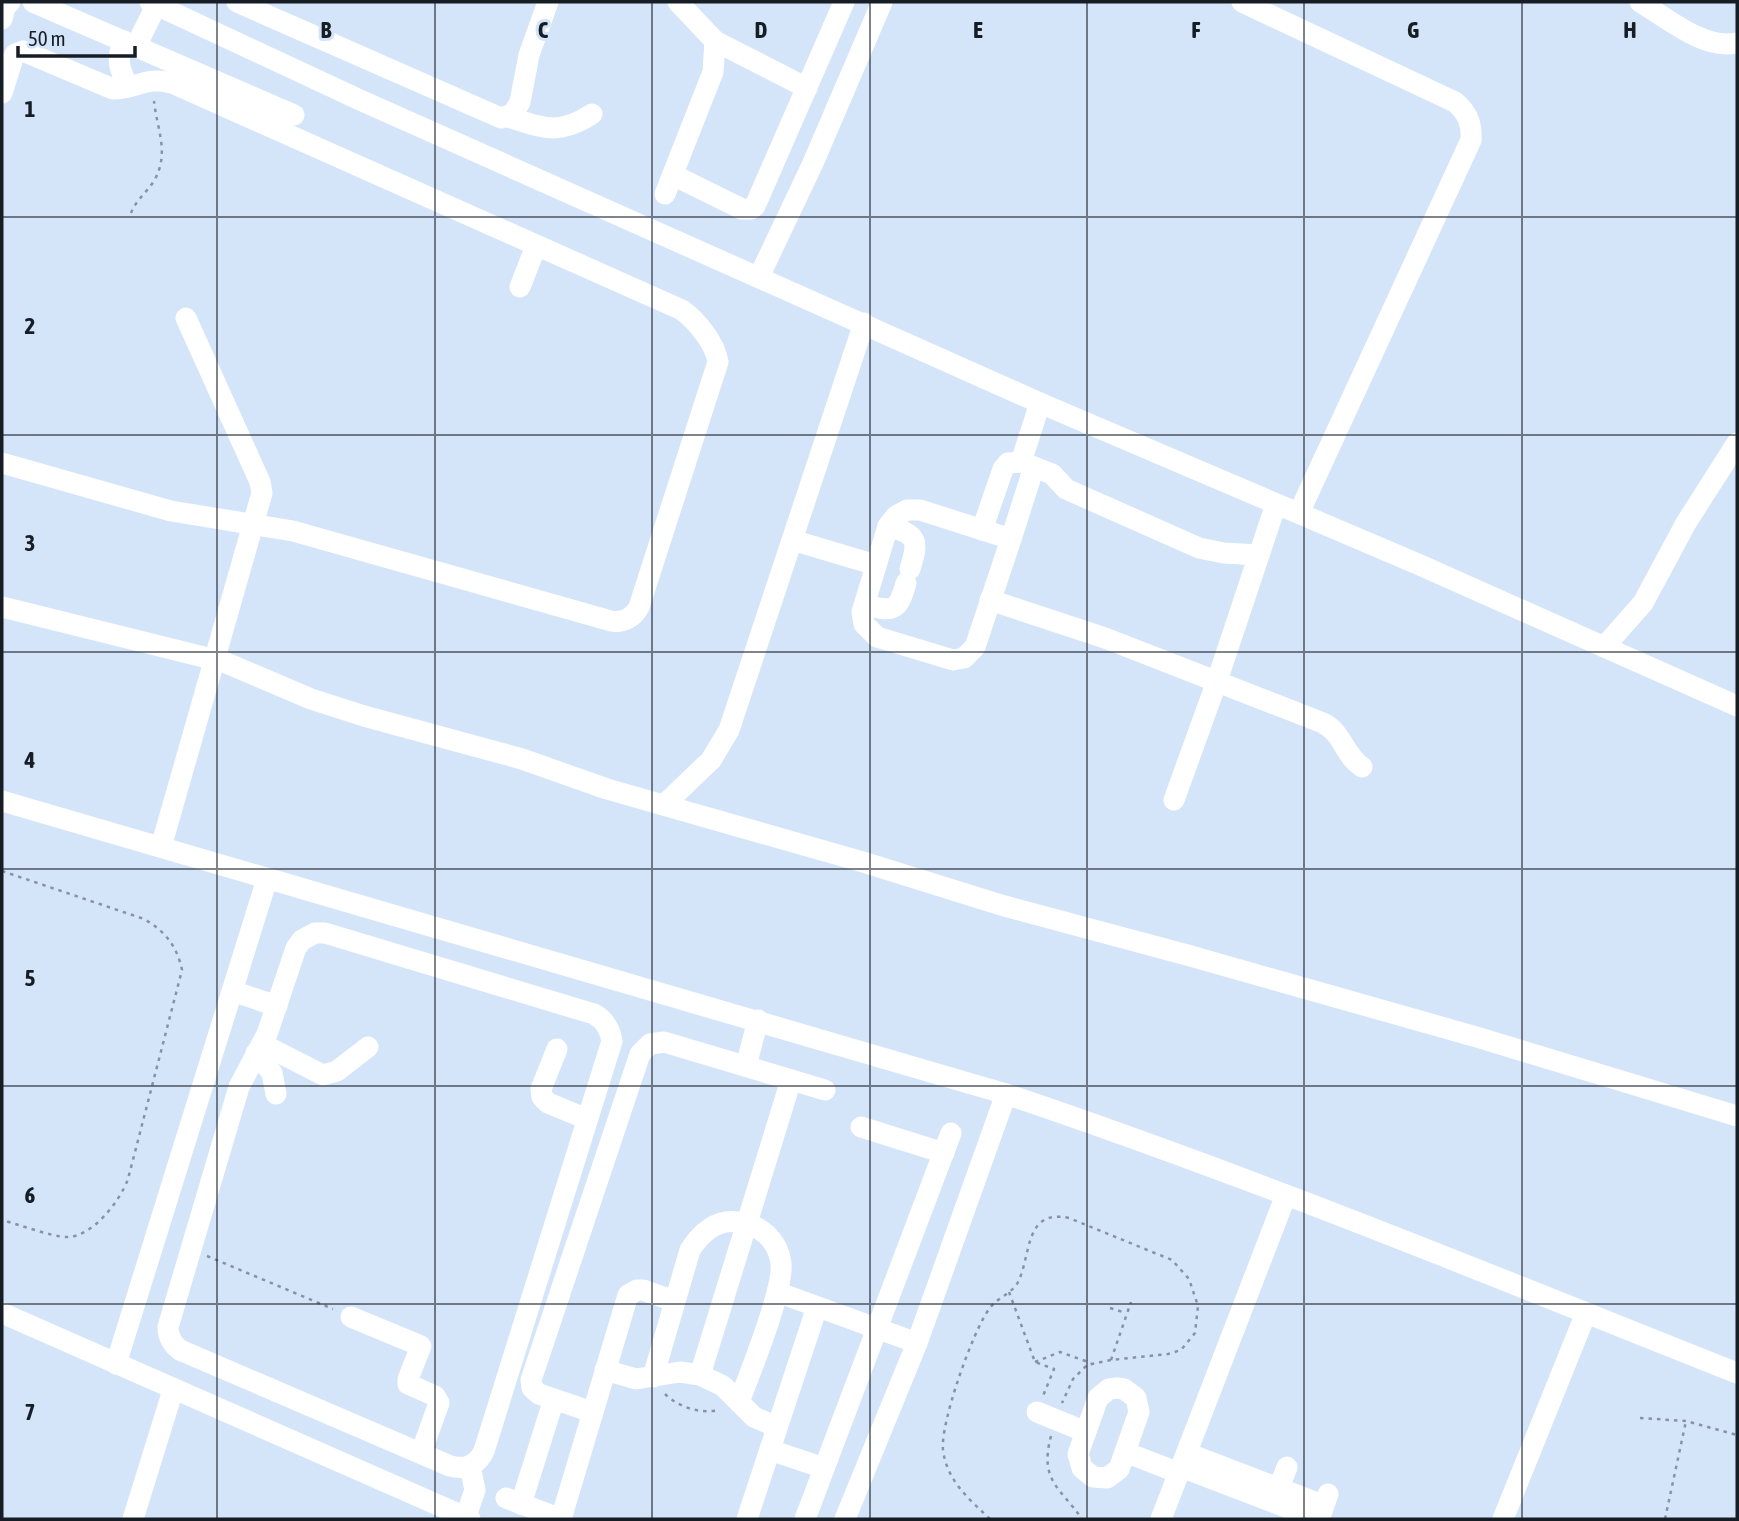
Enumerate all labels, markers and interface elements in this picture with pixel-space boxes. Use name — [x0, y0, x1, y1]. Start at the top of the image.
scale bar — [18, 14, 135, 58]
text: B — [321, 17, 332, 43]
text: C — [538, 17, 549, 43]
text: D — [755, 17, 768, 43]
text: E — [973, 17, 983, 43]
text: F — [1191, 17, 1201, 43]
text: G — [1407, 17, 1419, 43]
text: H — [1623, 17, 1637, 43]
text: 50 m — [28, 26, 66, 50]
text: 1 — [25, 96, 36, 122]
text: 2 — [25, 313, 35, 339]
text: 3 — [25, 530, 35, 556]
text: 4 — [24, 747, 36, 773]
text: 5 — [25, 965, 36, 991]
text: 6 — [25, 1182, 36, 1208]
text: 7 — [25, 1399, 35, 1425]

